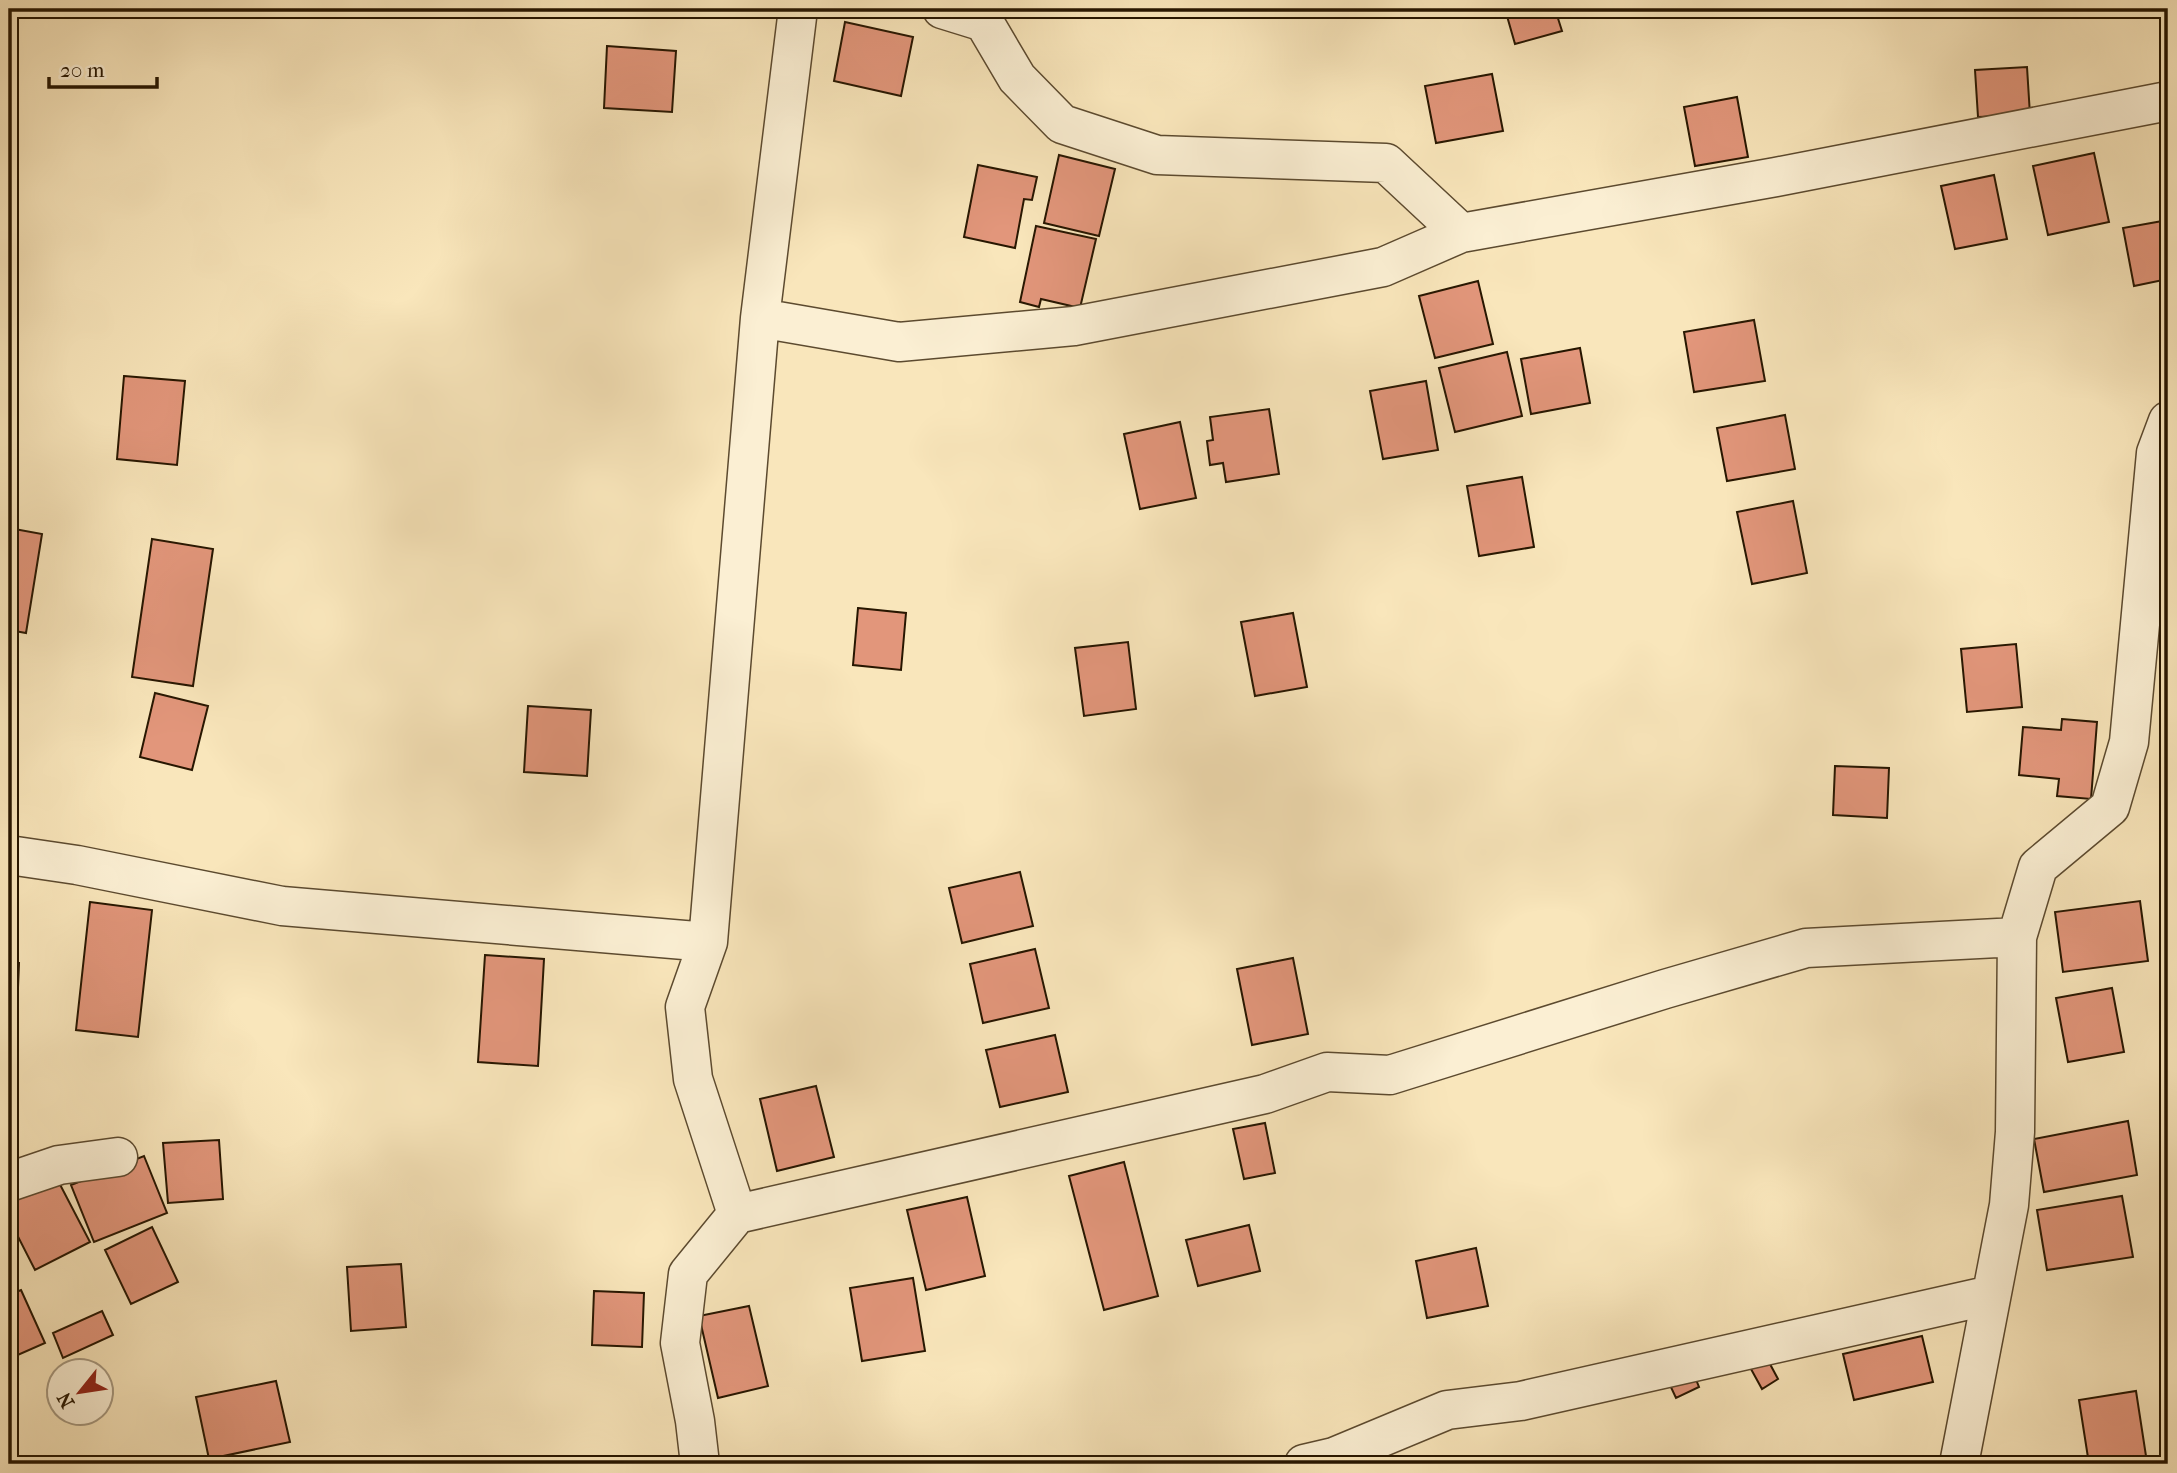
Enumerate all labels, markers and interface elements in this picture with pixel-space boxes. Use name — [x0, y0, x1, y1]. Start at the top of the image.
scale bar — [49, 46, 158, 90]
text: 20 m — [60, 58, 105, 82]
north arrow — [46, 1358, 116, 1428]
text: N — [53, 1388, 79, 1412]

